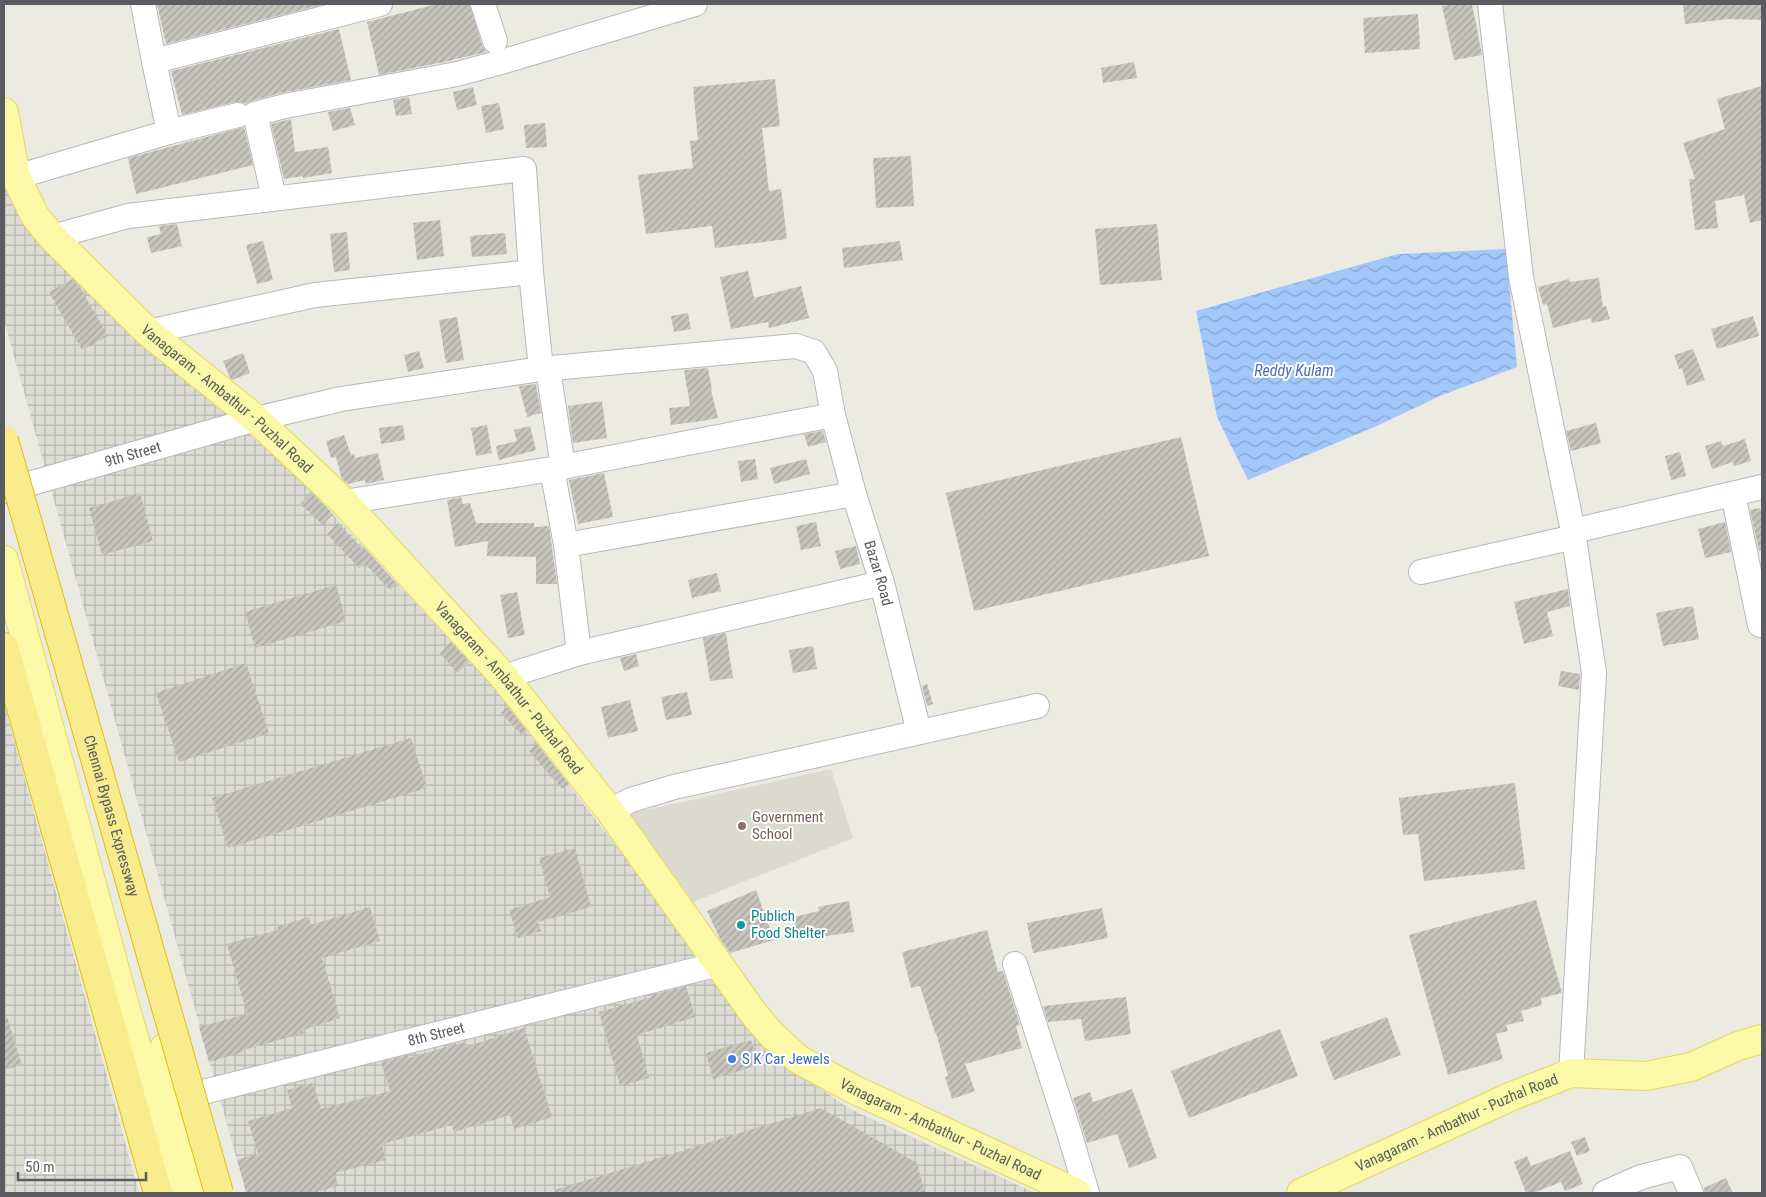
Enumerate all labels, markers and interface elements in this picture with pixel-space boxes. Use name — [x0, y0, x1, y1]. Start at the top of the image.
street label: Vanagaram - Ambathur - Puzhal Road — [137, 321, 317, 477]
water label: Reddy Kulam — [1254, 361, 1334, 380]
street label: 9th Street — [103, 438, 163, 471]
street label: Bazar Road — [860, 538, 896, 608]
street label: Vanagaram - Ambathur - Puzhal Road — [431, 598, 587, 778]
street label: Chennai Bypass Expressway — [80, 733, 143, 899]
place label: Government School — [752, 808, 824, 843]
marker: Government School — [736, 820, 748, 832]
place label: Publich Food Shelter — [751, 907, 826, 942]
marker: Publich Food Shelter — [735, 919, 747, 931]
street label: 8th Street — [406, 1019, 466, 1050]
place label: S K Car Jewels — [742, 1050, 830, 1068]
marker: S K Car Jewels — [726, 1053, 738, 1065]
street label: Vanagaram - Ambathur - Puzhal Road — [1353, 1070, 1561, 1176]
street label: Vanagaram - Ambathur - Puzhal Road — [837, 1074, 1044, 1184]
scale bar — [18, 1150, 145, 1182]
text: 50 m — [25, 1158, 55, 1176]

